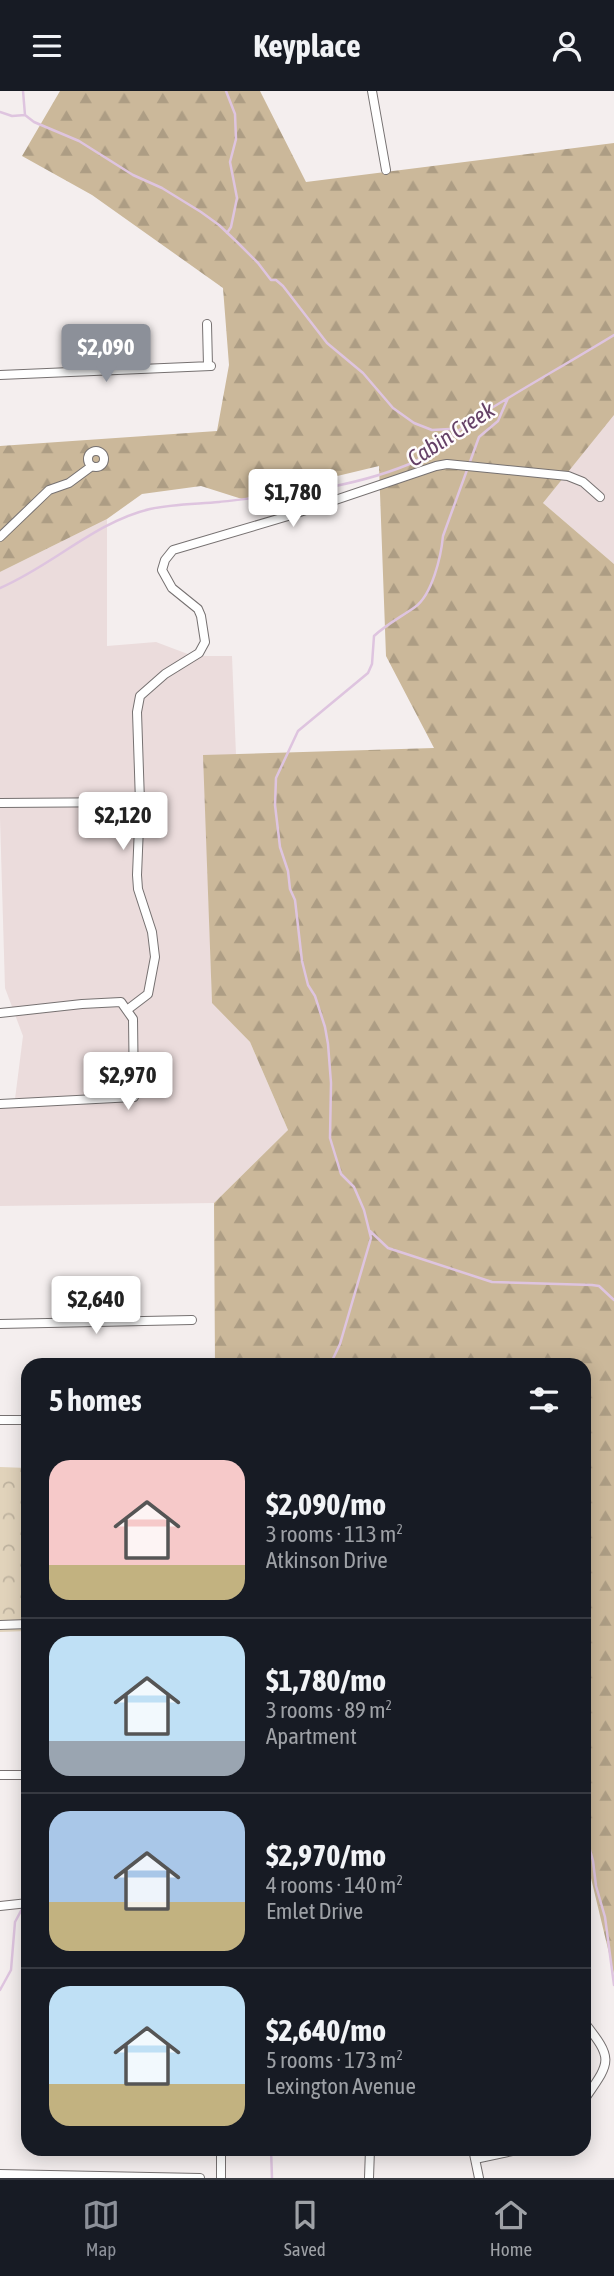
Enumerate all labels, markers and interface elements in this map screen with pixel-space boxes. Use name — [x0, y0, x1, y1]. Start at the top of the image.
icon: menu — [28, 27, 66, 65]
text: Keyplace — [253, 27, 361, 64]
icon: person — [548, 27, 586, 65]
pin: $2,090 — [49, 324, 163, 384]
text: $2,090 — [78, 334, 135, 360]
water label: Cabin Creek — [403, 396, 500, 472]
pin: $1,780 — [236, 469, 350, 529]
text: $1,780 — [265, 479, 322, 505]
pin: $2,120 — [66, 793, 180, 852]
text: $2,120 — [95, 802, 152, 828]
pin: $2,970 — [71, 1053, 185, 1112]
text: $2,970 — [100, 1062, 157, 1088]
pin: $2,640 — [39, 1277, 153, 1336]
text: $2,640 — [68, 1286, 125, 1312]
icon: filters — [525, 1381, 563, 1419]
text: 5 homes — [49, 1383, 142, 1417]
text: $2,090/mo — [266, 1487, 386, 1521]
icon: home — [105, 1488, 189, 1572]
text: 3 rooms · 113 m² — [266, 1521, 403, 1547]
text: Atkinson Drive — [266, 1547, 388, 1573]
text: $1,780/mo — [266, 1663, 386, 1697]
icon: home — [105, 1664, 189, 1748]
text: 3 rooms · 89 m² — [266, 1697, 392, 1723]
text: Apartment — [266, 1723, 357, 1749]
text: $2,970/mo — [266, 1838, 386, 1872]
icon: home — [105, 1839, 189, 1923]
text: 4 rooms · 140 m² — [266, 1872, 403, 1898]
text: Emlet Drive — [266, 1898, 363, 1924]
text: $2,640/mo — [266, 2013, 386, 2047]
icon: home — [105, 2014, 189, 2098]
text: 5 rooms · 173 m² — [266, 2047, 403, 2073]
text: Lexington Avenue — [266, 2073, 416, 2099]
tab: Map — [82, 2196, 120, 2260]
tab: Saved — [284, 2196, 326, 2260]
tab: Home — [490, 2196, 532, 2260]

